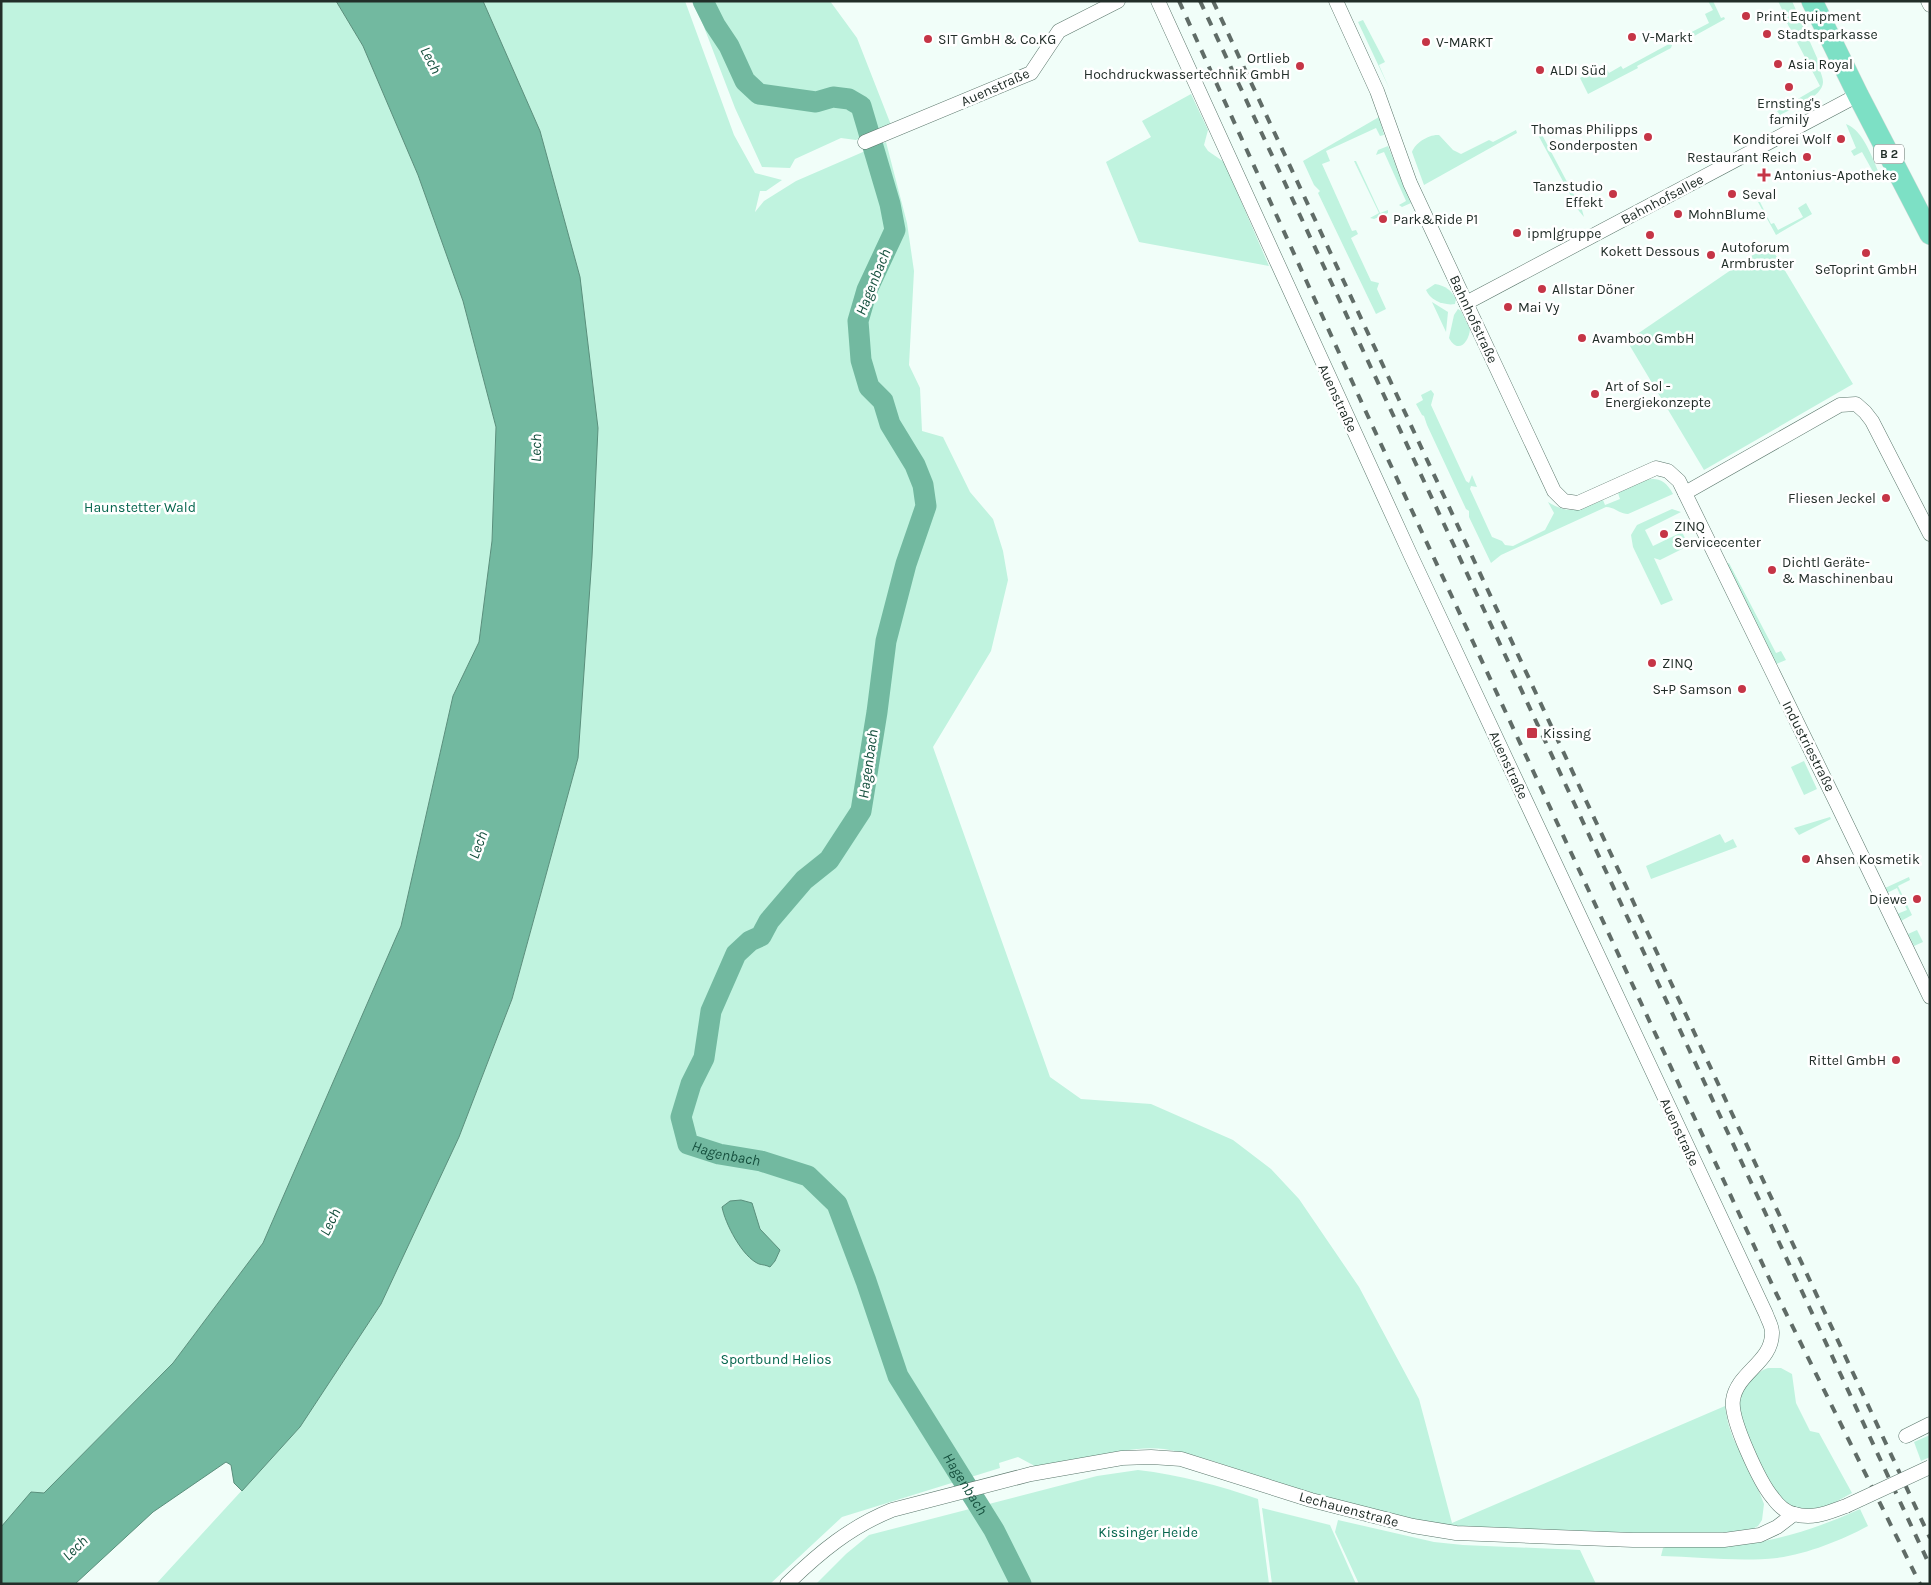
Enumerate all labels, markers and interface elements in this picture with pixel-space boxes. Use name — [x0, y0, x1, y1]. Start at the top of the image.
place label: Print Equipment — [1756, 8, 1861, 25]
marker: Print Equipment — [1740, 10, 1752, 22]
place label: Stadtsparkasse — [1777, 26, 1878, 43]
marker: Stadtsparkasse — [1761, 28, 1773, 40]
place label: V-Markt — [1642, 29, 1693, 46]
place label: SIT GmbH & Co.KG — [938, 31, 1056, 48]
marker: V-Markt — [1626, 31, 1638, 43]
marker: SIT GmbH & Co.KG — [922, 33, 934, 45]
place label: V-MARKT — [1436, 34, 1493, 51]
marker: V-MARKT — [1420, 36, 1432, 48]
water label: Lech — [417, 43, 445, 77]
place label: Ortlieb Hochdruckwassertechnik GmbH — [1084, 50, 1290, 83]
place label: Asia Royal — [1788, 56, 1853, 73]
marker: Asia Royal — [1772, 58, 1784, 70]
marker: Ortlieb Hochdruckwassertechnik GmbH — [1294, 60, 1306, 72]
place label: ALDI Süd — [1550, 62, 1606, 79]
marker: ALDI Süd — [1534, 64, 1546, 76]
street label: Auenstraße — [958, 65, 1032, 110]
marker: Ernsting's family — [1783, 81, 1795, 93]
place label: Ernsting's family — [1757, 95, 1821, 128]
place label: Thomas Philipps Sonderposten — [1531, 121, 1638, 154]
marker: Thomas Philipps Sonderposten — [1642, 131, 1654, 143]
place label: Konditorei Wolf — [1733, 131, 1831, 148]
marker: Konditorei Wolf — [1835, 133, 1847, 145]
road number: B 2 — [1874, 144, 1904, 164]
place label: Restaurant Reich — [1687, 149, 1797, 166]
marker: Restaurant Reich — [1801, 151, 1813, 163]
place label: Antonius-Apotheke — [1774, 167, 1897, 184]
marker: Antonius-Apotheke — [1758, 169, 1770, 181]
street label: Bahnhofsallee — [1618, 171, 1706, 228]
place label: Tanzstudio Effekt — [1533, 178, 1603, 211]
place label: Seval — [1742, 186, 1776, 203]
marker: Tanzstudio Effekt — [1607, 188, 1619, 200]
marker: Seval — [1726, 188, 1738, 200]
place label: MohnBlume — [1688, 206, 1766, 223]
marker: MohnBlume — [1672, 208, 1684, 220]
place label: Park&Ride P1 — [1393, 211, 1478, 228]
marker: Park&Ride P1 — [1377, 213, 1389, 225]
place label: ipm|gruppe — [1527, 225, 1601, 242]
marker: ipm|gruppe — [1511, 227, 1523, 239]
marker: Kokett Dessous — [1644, 229, 1656, 241]
place label: Autoforum Armbruster — [1721, 239, 1795, 272]
place label: Kokett Dessous — [1600, 243, 1700, 260]
water label: Hagenbach — [852, 246, 894, 318]
marker: SeToprint GmbH — [1860, 247, 1872, 259]
marker: Autoforum Armbruster — [1705, 249, 1717, 261]
place label: SeToprint GmbH — [1815, 261, 1917, 278]
street label: Bahnhofstraße — [1446, 273, 1501, 366]
place label: Allstar Döner — [1552, 281, 1635, 298]
marker: Allstar Döner — [1536, 283, 1548, 295]
place label: Mai Vy — [1518, 299, 1560, 316]
marker: Mai Vy — [1502, 301, 1514, 313]
place label: Avamboo GmbH — [1592, 330, 1694, 347]
marker: Avamboo GmbH — [1576, 332, 1588, 344]
street label: Auenstraße — [1314, 361, 1361, 435]
place label: Art of Sol - Energiekonzepte — [1605, 378, 1711, 411]
marker: Art of Sol - Energiekonzepte — [1589, 388, 1601, 400]
water label: Lech — [527, 434, 545, 462]
place label: Fliesen Jeckel — [1788, 490, 1876, 507]
marker: Fliesen Jeckel — [1880, 492, 1892, 504]
park label: Haunstetter Wald — [84, 499, 196, 516]
place label: ZINQ Servicecenter — [1674, 518, 1762, 551]
marker: ZINQ Servicecenter — [1658, 528, 1670, 540]
place label: Dichtl Geräte- & Maschinenbau — [1782, 554, 1893, 587]
marker: Dichtl Geräte- & Maschinenbau — [1766, 564, 1778, 576]
place label: ZINQ — [1662, 655, 1693, 672]
marker: ZINQ — [1646, 657, 1658, 669]
place label: S+P Samson — [1652, 681, 1732, 698]
marker: S+P Samson — [1736, 683, 1748, 695]
street label: Industriestraße — [1778, 698, 1839, 794]
place label: Kissing — [1543, 725, 1591, 742]
marker: Kissing — [1525, 726, 1539, 740]
water label: Hagenbach — [854, 728, 882, 800]
street label: Auenstraße — [1485, 728, 1532, 802]
water label: Lech — [465, 829, 491, 861]
place label: Ahsen Kosmetik — [1816, 851, 1920, 868]
marker: Ahsen Kosmetik — [1800, 853, 1812, 865]
place label: Diewe — [1869, 891, 1907, 908]
marker: Diewe — [1911, 893, 1923, 905]
place label: Rittel GmbH — [1809, 1052, 1886, 1069]
marker: Rittel GmbH — [1890, 1054, 1902, 1066]
street label: Auenstraße — [1656, 1095, 1703, 1169]
water label: Hagenbach — [689, 1137, 762, 1170]
water label: Lech — [316, 1205, 344, 1239]
park label: Sportbund Helios — [720, 1351, 832, 1368]
water label: Hagenbach — [939, 1449, 991, 1518]
street label: Lechauenstraße — [1297, 1488, 1401, 1531]
park label: Kissinger Heide — [1098, 1524, 1198, 1541]
water label: Lech — [59, 1532, 91, 1564]

